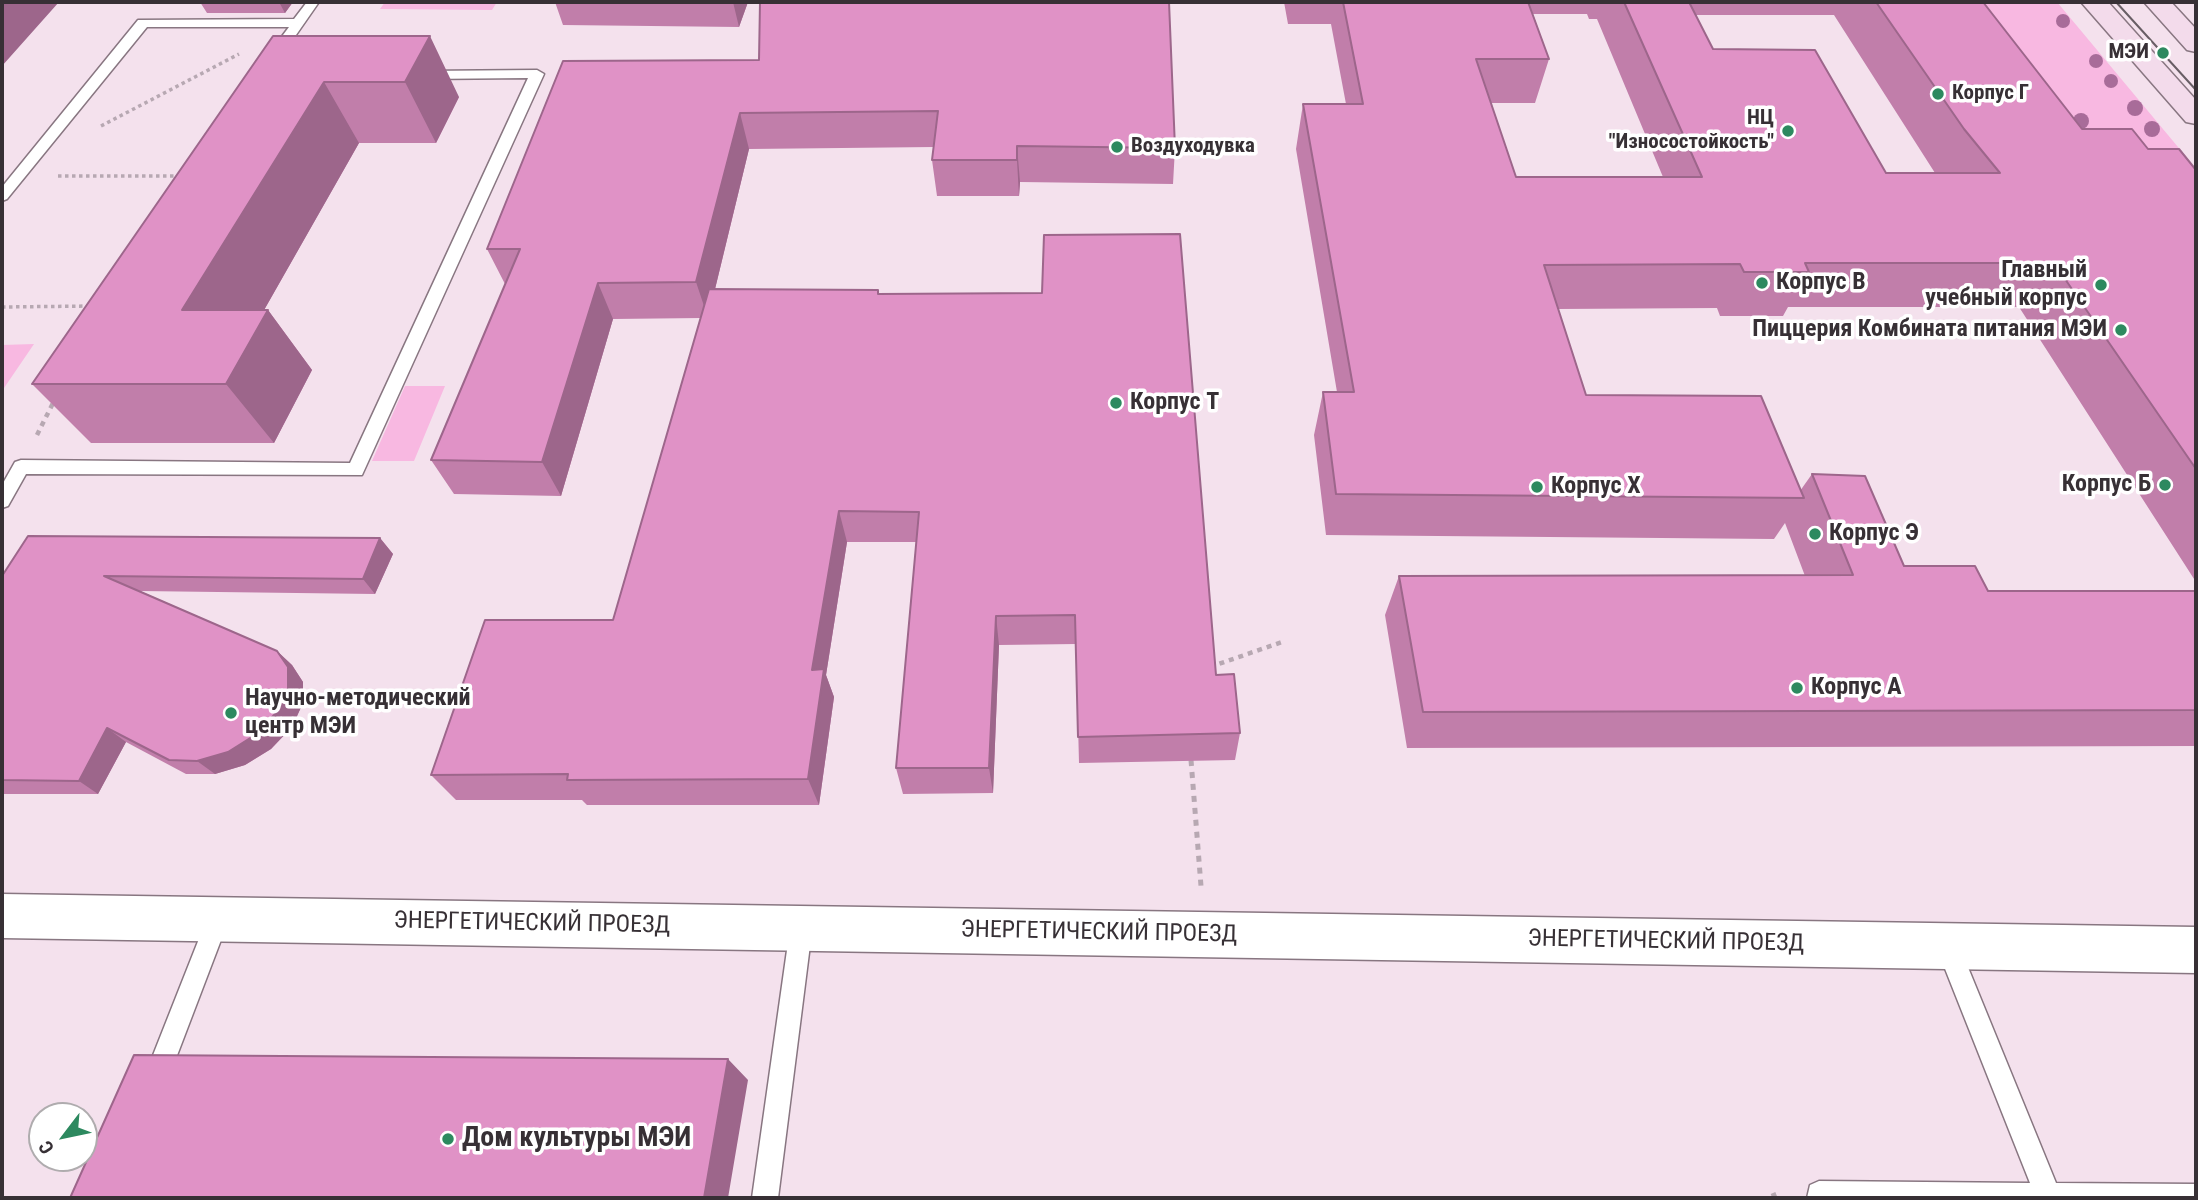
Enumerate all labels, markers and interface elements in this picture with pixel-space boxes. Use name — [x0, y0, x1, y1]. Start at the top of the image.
place label: МЭИ — [2108, 40, 2149, 66]
marker: МЭИ — [2155, 45, 2171, 61]
place label: Корпус Г — [1952, 81, 2029, 107]
marker: Корпус Г — [1930, 86, 1946, 102]
place label: НЦ "Износостойкость" — [1609, 106, 1774, 156]
marker: НЦ "Износостойкость" — [1780, 123, 1796, 139]
place label: Воздуходувка — [1131, 134, 1255, 160]
marker: Воздуходувка — [1109, 139, 1125, 155]
place label: Главный учебный корпус — [1925, 257, 2087, 313]
place label: Корпус В — [1776, 269, 1866, 297]
marker: Корпус В — [1754, 275, 1770, 291]
marker: Главный учебный корпус — [2093, 277, 2109, 293]
place label: Пиццерия Комбината питания МЭИ — [1752, 316, 2107, 344]
marker: Пиццерия Комбината питания МЭИ — [2113, 322, 2129, 338]
place label: Корпус Т — [1130, 389, 1219, 417]
marker: Корпус Т — [1108, 395, 1124, 411]
place label: Корпус Б — [2062, 471, 2151, 499]
place label: Корпус Х — [1551, 473, 1641, 501]
marker: Корпус Б — [2157, 477, 2173, 493]
marker: Корпус Х — [1529, 479, 1545, 495]
place label: Корпус Э — [1829, 520, 1919, 548]
marker: Корпус Э — [1807, 526, 1823, 542]
place label: Корпус А — [1811, 674, 1901, 702]
marker: Корпус А — [1789, 680, 1805, 696]
place label: Научно-методический центр МЭИ — [245, 685, 471, 741]
marker: Научно-методический центр МЭИ — [223, 705, 239, 721]
street label: ЭНЕРГЕТИЧЕСКИЙ ПРОЕЗД — [393, 907, 671, 941]
street label: ЭНЕРГЕТИЧЕСКИЙ ПРОЕЗД — [960, 916, 1238, 950]
street label: ЭНЕРГЕТИЧЕСКИЙ ПРОЕЗД — [1527, 925, 1805, 959]
north arrow — [28, 1102, 98, 1172]
place label: Дом культуры МЭИ — [462, 1122, 691, 1156]
marker: Дом культуры МЭИ — [440, 1131, 456, 1147]
text: С — [34, 1137, 59, 1158]

